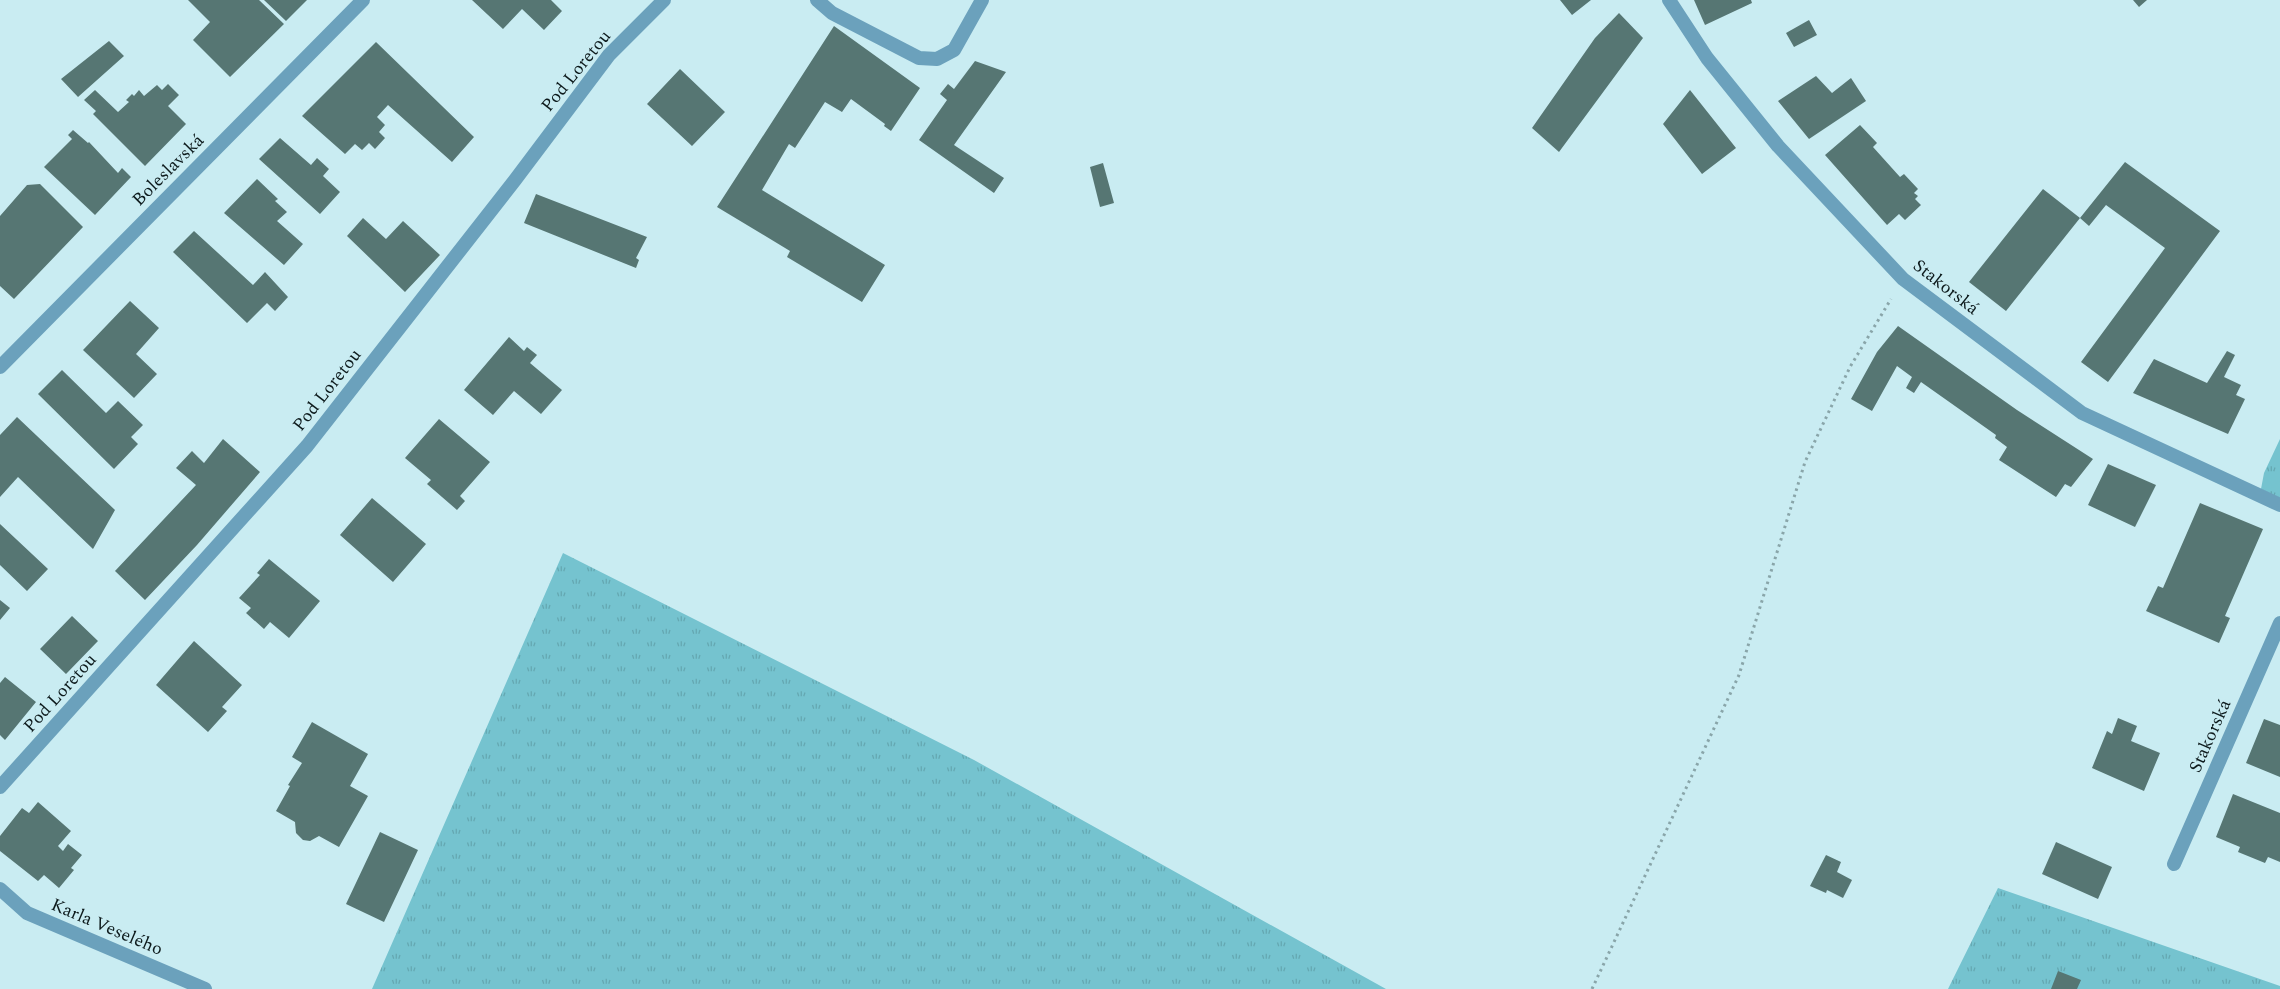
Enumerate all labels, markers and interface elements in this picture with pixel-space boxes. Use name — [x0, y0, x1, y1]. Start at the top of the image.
street label: Pod Loretou — [534, 24, 618, 118]
street label: Boleslavská — [126, 128, 210, 212]
street label: Stakorská — [1907, 252, 1985, 322]
street label: Pod Loretou — [286, 343, 368, 437]
street label: Pod Loretou — [17, 647, 103, 739]
street label: Stakorská — [2182, 695, 2238, 777]
street label: Karla Veselého — [47, 891, 167, 963]

